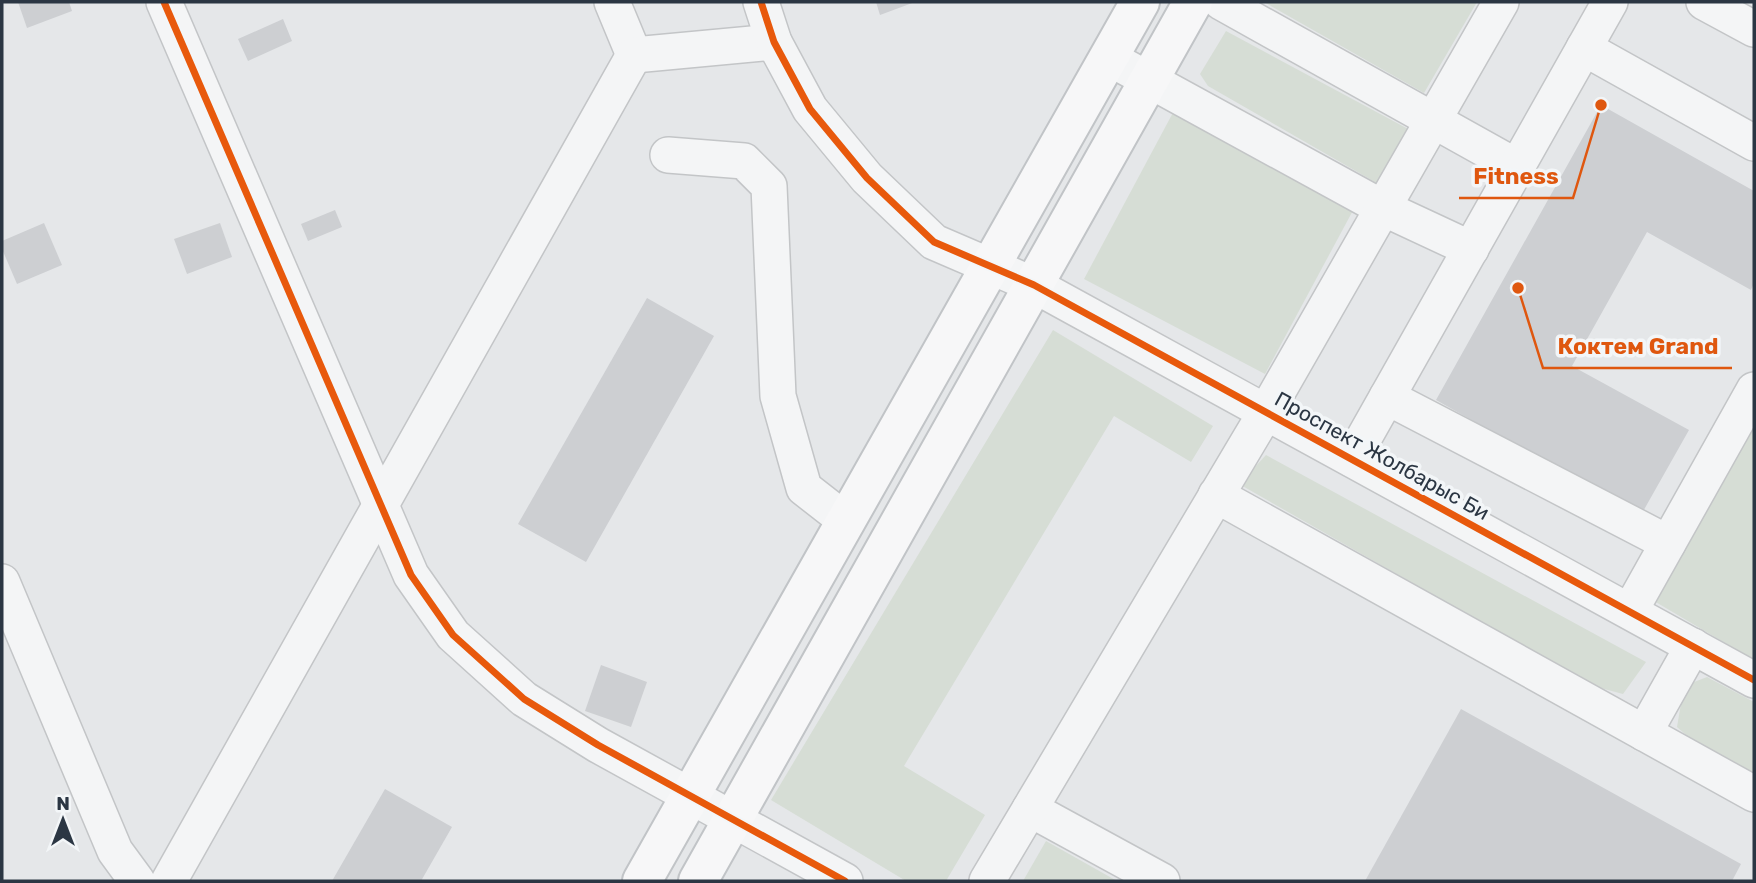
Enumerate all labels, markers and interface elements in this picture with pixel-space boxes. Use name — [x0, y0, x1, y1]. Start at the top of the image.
callout: Fitness — [1459, 154, 1573, 198]
text: Fitness — [1473, 162, 1559, 190]
callout: Коктем Grand — [1543, 324, 1732, 368]
text: Коктем Grand — [1558, 332, 1718, 360]
street label: Проспект Жолбарыс Би — [1271, 386, 1494, 525]
north arrow — [28, 785, 98, 855]
text: N — [56, 792, 70, 815]

